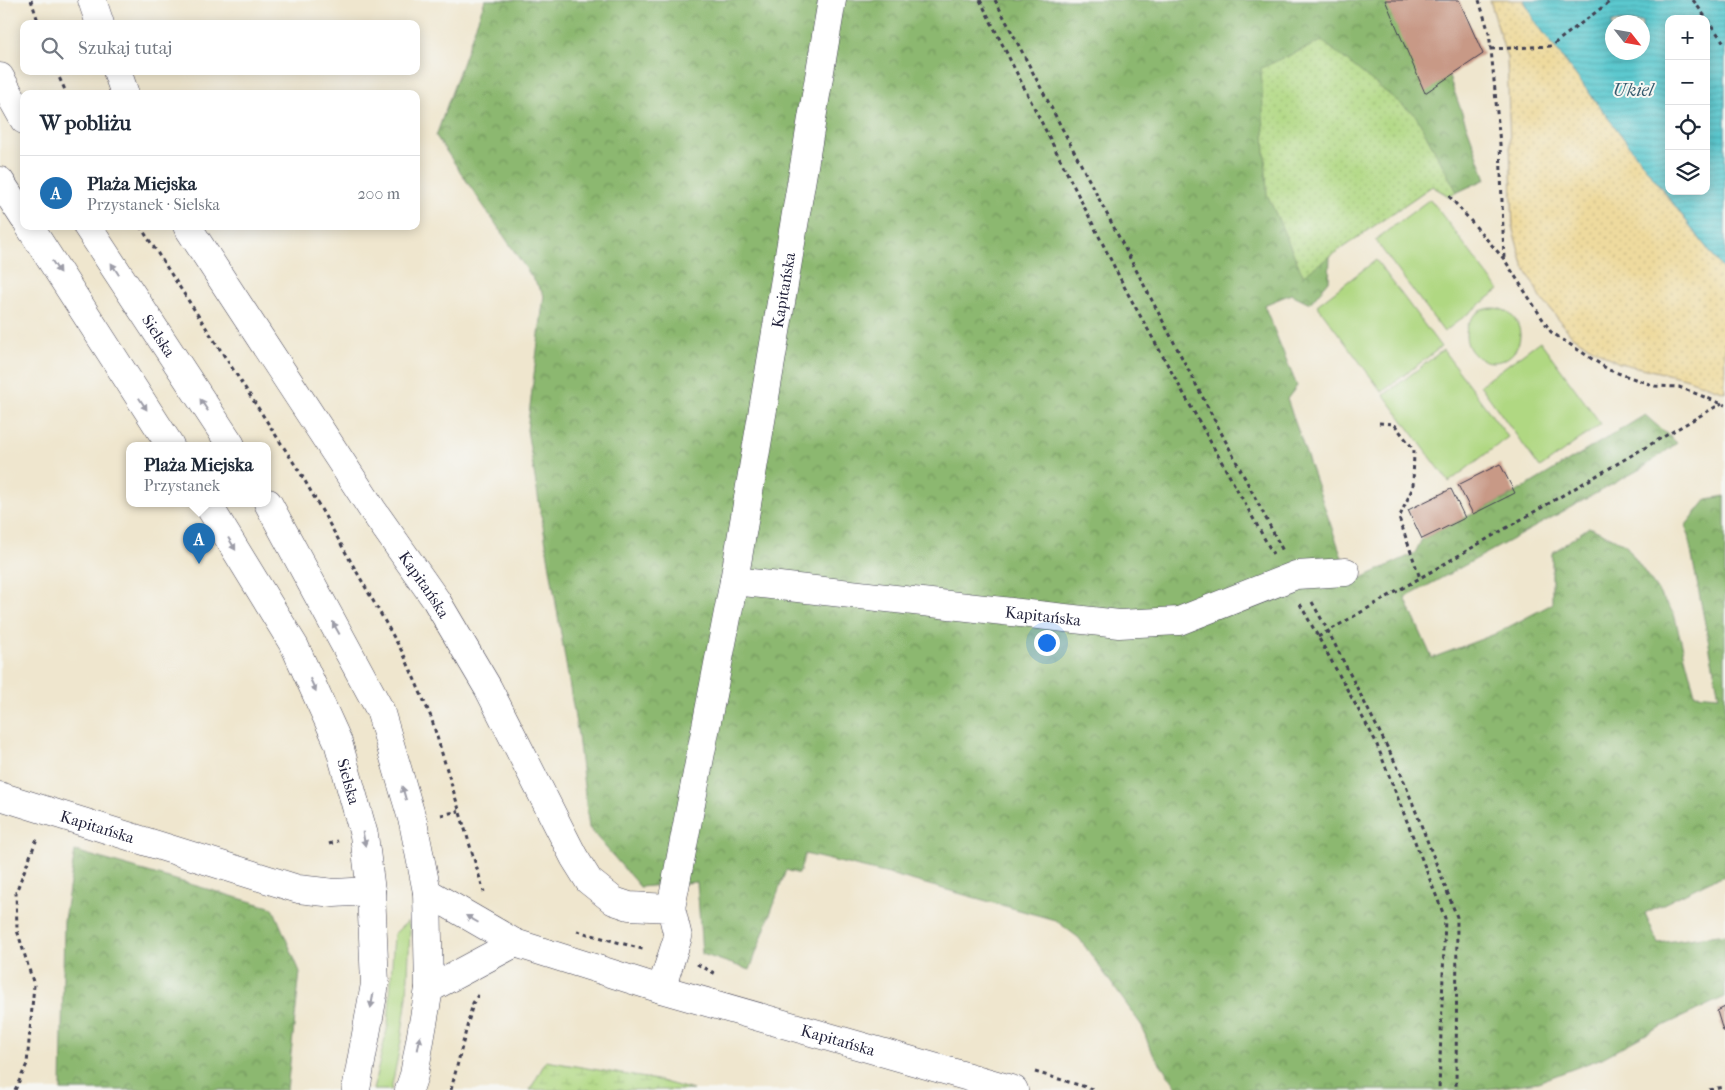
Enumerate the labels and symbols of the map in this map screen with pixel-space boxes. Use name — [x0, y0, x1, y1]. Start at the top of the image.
north arrow — [1605, 15, 1650, 60]
water label: Ukiel — [1613, 80, 1656, 101]
street label: Kapitańska — [768, 250, 799, 329]
one-way arrow — [51, 261, 60, 274]
one-way arrow — [110, 262, 120, 276]
street label: Sielska — [138, 311, 180, 361]
one-way arrow — [139, 397, 148, 411]
one-way arrow — [199, 398, 209, 411]
pin: A — [183, 523, 215, 564]
one-way arrow — [228, 538, 237, 551]
street label: Kapitańska — [395, 548, 454, 622]
street label: Kapitańska — [1004, 602, 1083, 630]
one-way arrow — [331, 621, 340, 634]
your location — [1034, 630, 1060, 656]
one-way arrow — [309, 678, 317, 692]
street label: Sielska — [333, 757, 364, 807]
one-way arrow — [400, 785, 408, 800]
street label: Kapitańska — [58, 806, 137, 847]
one-way arrow — [361, 831, 369, 847]
one-way arrow — [465, 915, 480, 923]
one-way arrow — [368, 993, 376, 1009]
street label: Kapitańska — [799, 1021, 878, 1060]
one-way arrow — [416, 1034, 424, 1050]

